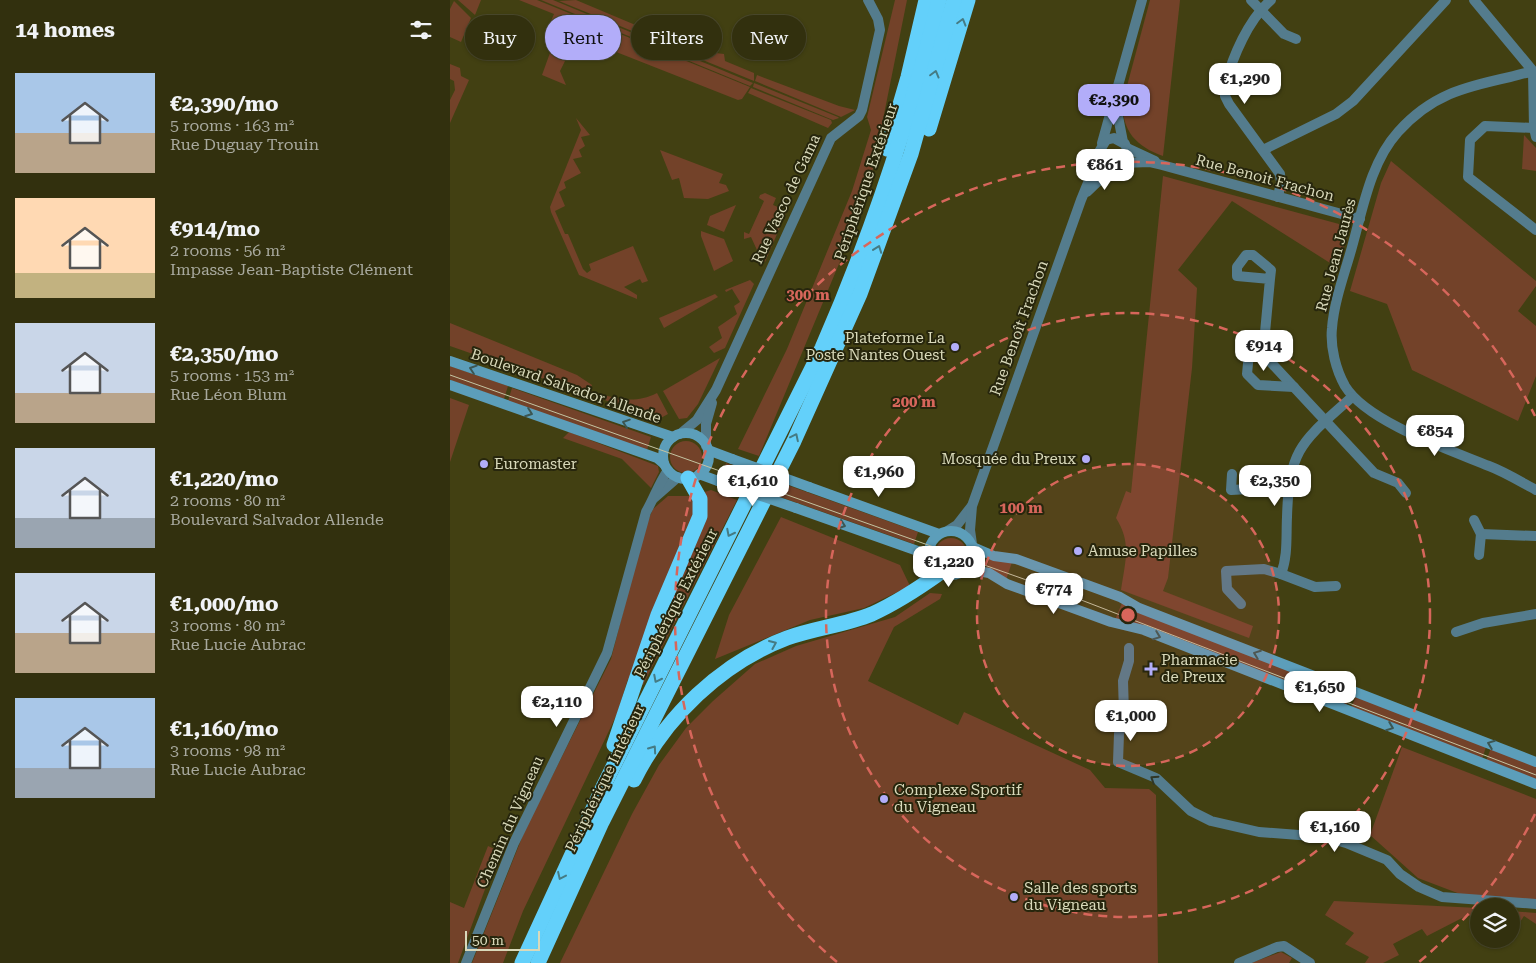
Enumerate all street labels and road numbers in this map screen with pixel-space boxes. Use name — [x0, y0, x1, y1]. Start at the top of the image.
street label: Périphérique Extérieur — [831, 101, 901, 263]
street label: Rue Vasco de Gama — [748, 131, 824, 267]
street label: Rue Benoit Frachon — [1194, 151, 1337, 205]
street label: Rue Jean Jaurès — [1312, 196, 1360, 314]
street label: Rue Benoît Frachon — [986, 258, 1052, 398]
street label: Boulevard Salvador Allende — [468, 345, 664, 427]
street label: Périphérique Extérieur — [630, 525, 722, 681]
street label: Périphérique Intérieur — [561, 701, 649, 855]
street label: Chemin du Vigneau — [473, 753, 547, 891]

